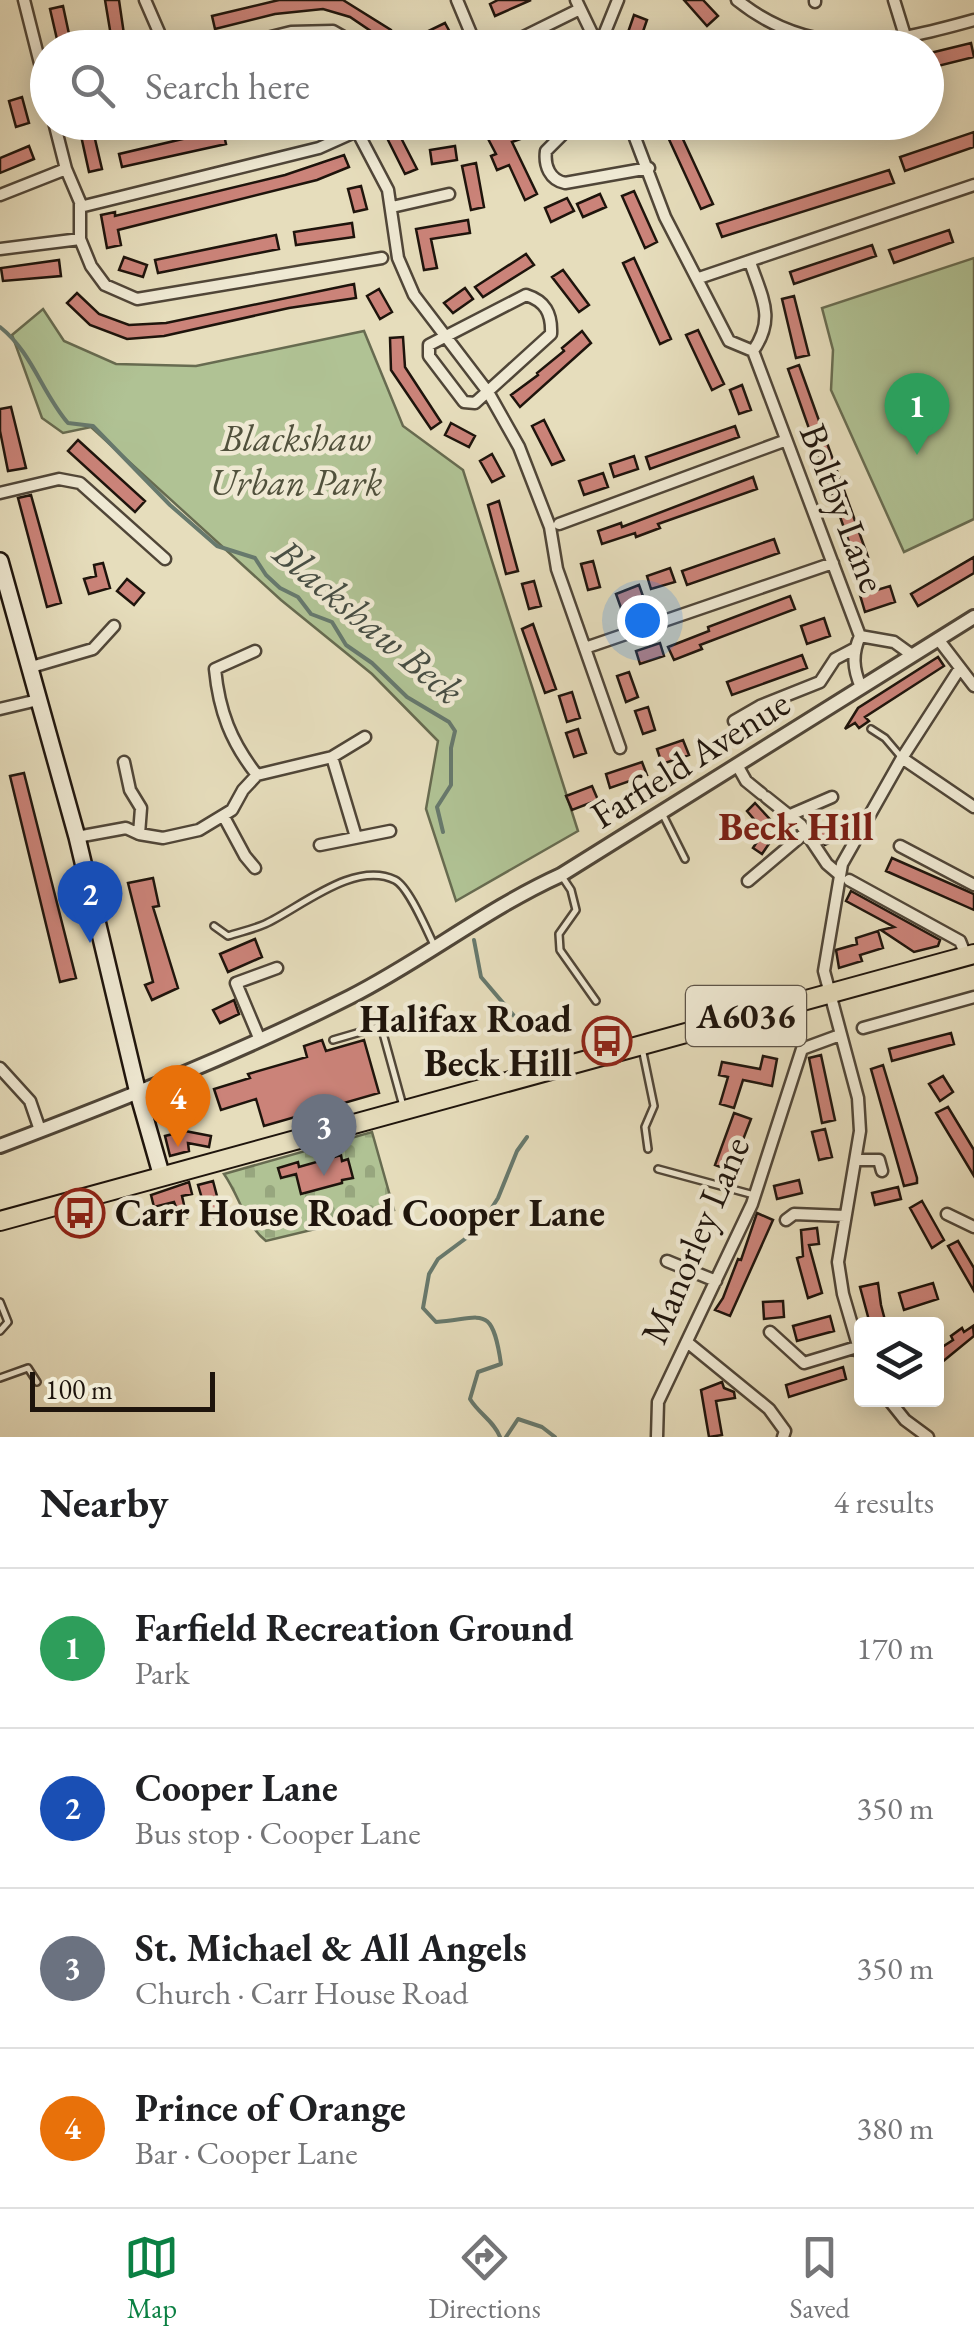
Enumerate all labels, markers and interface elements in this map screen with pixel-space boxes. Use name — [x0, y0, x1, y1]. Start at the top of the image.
search box — [30, 30, 944, 140]
icon: search — [65, 58, 120, 113]
text: Search here — [145, 61, 310, 110]
pin: 1 — [884, 372, 950, 455]
park label: Blackshaw Urban Park — [210, 413, 382, 506]
street label: Boltby Lane — [789, 417, 898, 599]
water label: Blackshaw Beck — [262, 526, 475, 716]
your location — [617, 595, 668, 646]
street label: Farfield Avenue — [581, 678, 798, 839]
district label: Beck Hill — [718, 800, 874, 852]
pin: 2 — [58, 860, 122, 943]
road number: A6036 — [686, 986, 806, 1046]
place label: Halifax Road Beck Hill — [359, 994, 572, 1087]
bus stop icon: Halifax Road Beck Hill — [581, 1015, 633, 1067]
pin: 4 — [146, 1064, 210, 1147]
pin: 3 — [292, 1094, 356, 1176]
street label: Manorley Lane — [629, 1129, 760, 1351]
bus stop icon: Carr House Road Cooper Lane — [54, 1187, 106, 1239]
place label: Carr House Road Cooper Lane — [115, 1188, 605, 1237]
map controls — [854, 1317, 944, 1407]
button: layers — [854, 1317, 944, 1407]
scale bar — [30, 1367, 215, 1412]
text: 100 m — [45, 1371, 113, 1407]
text: Nearby — [40, 1475, 169, 1530]
text: 4 results — [834, 1481, 934, 1523]
text: Farfield Recreation Ground — [135, 1603, 574, 1652]
text: 1 — [64, 1627, 81, 1669]
text: 170 m — [857, 1627, 934, 1669]
text: Park — [135, 1652, 190, 1694]
text: Cooper Lane — [135, 1763, 338, 1812]
text: 2 — [64, 1787, 81, 1829]
text: 350 m — [857, 1787, 934, 1829]
text: Bus stop · Cooper Lane — [135, 1812, 421, 1854]
text: St. Michael & All Angels — [135, 1923, 527, 1972]
text: 3 — [64, 1947, 81, 1989]
text: 350 m — [857, 1947, 934, 1989]
text: Church · Carr House Road — [135, 1972, 469, 2014]
text: Prince of Orange — [135, 2083, 406, 2132]
text: 4 — [64, 2107, 81, 2149]
text: 380 m — [857, 2107, 934, 2149]
text: Bar · Cooper Lane — [135, 2132, 358, 2174]
tab: Map — [124, 2230, 179, 2326]
tab: Directions — [428, 2230, 541, 2326]
tab: Saved — [790, 2230, 850, 2326]

